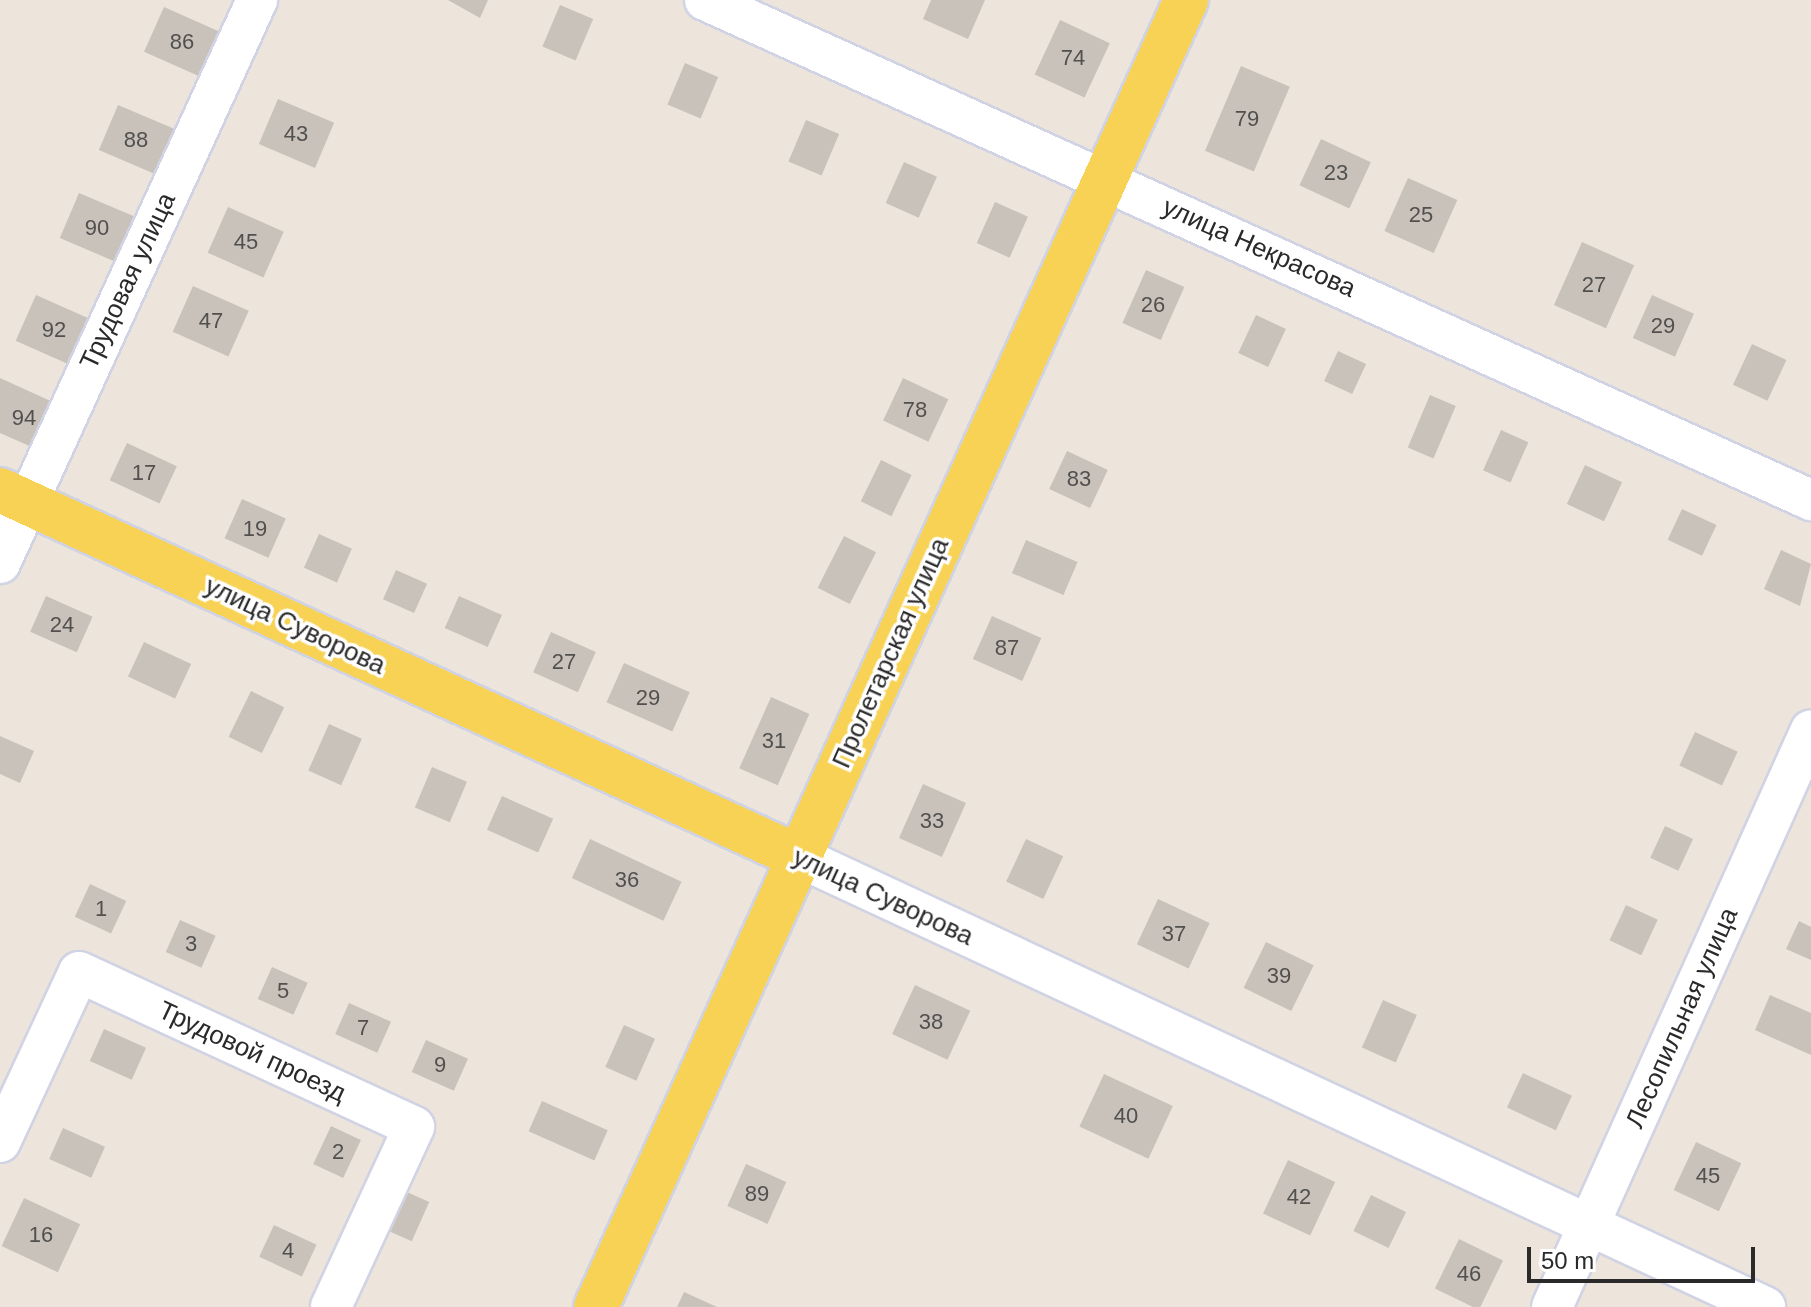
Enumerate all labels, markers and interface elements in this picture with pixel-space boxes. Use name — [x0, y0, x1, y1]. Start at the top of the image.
house number: 86 — [170, 29, 194, 55]
house number: 74 — [1061, 45, 1085, 71]
house number: 79 — [1235, 106, 1259, 132]
house number: 43 — [284, 121, 308, 147]
house number: 88 — [124, 127, 148, 153]
house number: 23 — [1324, 160, 1348, 186]
street label: Трудовая улица — [73, 188, 183, 374]
street label: улица Некрасова — [1158, 191, 1360, 305]
house number: 25 — [1409, 202, 1433, 228]
house number: 90 — [85, 215, 109, 241]
house number: 45 — [234, 229, 258, 255]
house number: 27 — [1582, 272, 1606, 298]
house number: 26 — [1141, 292, 1165, 318]
house number: 47 — [199, 308, 223, 334]
house number: 29 — [1651, 313, 1675, 339]
house number: 92 — [42, 317, 66, 343]
house number: 78 — [903, 397, 927, 423]
house number: 94 — [12, 405, 36, 431]
house number: 17 — [132, 460, 156, 486]
house number: 83 — [1067, 466, 1091, 492]
house number: 19 — [243, 516, 267, 542]
street label: Пролетарская улица — [826, 533, 956, 773]
street label: улица Суворова — [200, 571, 390, 681]
house number: 24 — [50, 612, 74, 638]
house number: 87 — [995, 635, 1019, 661]
house number: 27 — [552, 649, 576, 675]
house number: 29 — [636, 685, 660, 711]
house number: 31 — [762, 728, 786, 754]
house number: 33 — [920, 808, 944, 834]
street label: улица Суворова — [788, 842, 978, 952]
house number: 36 — [615, 867, 639, 893]
house number: 1 — [95, 896, 107, 922]
street label: Лесопильная улица — [1619, 903, 1745, 1133]
house number: 37 — [1162, 921, 1186, 947]
house number: 3 — [185, 931, 197, 957]
house number: 39 — [1267, 963, 1291, 989]
house number: 5 — [277, 978, 289, 1004]
street label: Трудовой проезд — [153, 995, 351, 1109]
house number: 38 — [919, 1009, 943, 1035]
house number: 7 — [357, 1015, 369, 1041]
house number: 9 — [434, 1052, 446, 1078]
house number: 40 — [1114, 1103, 1138, 1129]
house number: 2 — [332, 1139, 344, 1165]
house number: 45 — [1696, 1163, 1720, 1189]
house number: 89 — [745, 1181, 769, 1207]
house number: 42 — [1287, 1184, 1311, 1210]
house number: 16 — [29, 1222, 53, 1248]
scale bar — [1531, 1231, 1759, 1281]
house number: 4 — [282, 1238, 294, 1264]
text: 50 m — [1541, 1247, 1594, 1274]
house number: 46 — [1457, 1261, 1481, 1287]

